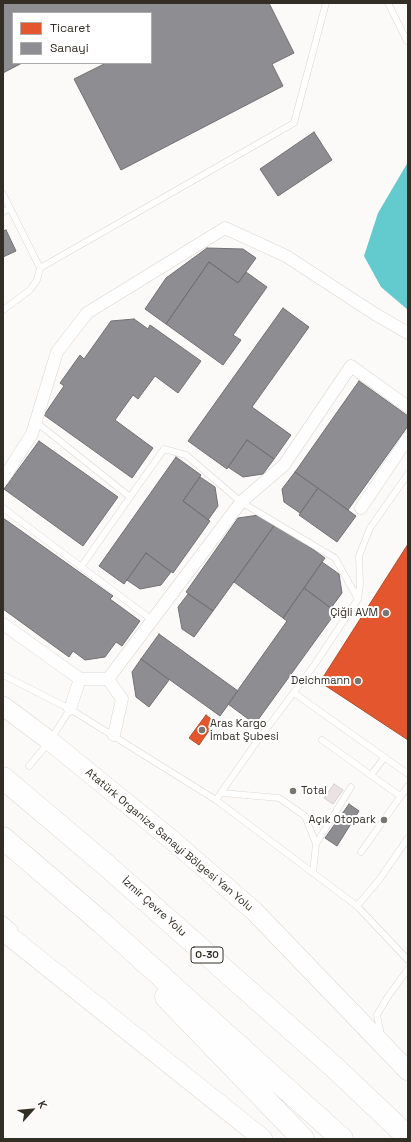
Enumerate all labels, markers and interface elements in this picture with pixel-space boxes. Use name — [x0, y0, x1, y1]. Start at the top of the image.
legend — [12, 12, 152, 64]
text: Ticaret — [50, 20, 91, 36]
text: Sanayi — [50, 40, 89, 56]
place label: Çiğli AVM — [330, 606, 378, 620]
marker: Çiğli AVM — [381, 608, 391, 618]
place label: Deichmann — [291, 674, 350, 688]
marker: Deichmann — [353, 676, 363, 686]
place label: Aras Kargo İmbat Şubesi — [210, 717, 279, 743]
marker: Aras Kargo İmbat Şubesi — [197, 725, 207, 735]
street label: Atatürk Organize Sanayi Bölgesi Yan Yolu — [82, 766, 256, 914]
place label: Total — [301, 784, 327, 798]
marker: Total — [288, 786, 298, 796]
place label: Açık Otopark — [309, 813, 376, 827]
marker: Açık Otopark — [379, 815, 389, 825]
street label: İzmir Çevre Yolu — [119, 875, 189, 939]
road number: O-30 — [191, 947, 223, 963]
north arrow — [12, 1090, 52, 1130]
text: K — [35, 1098, 50, 1111]

